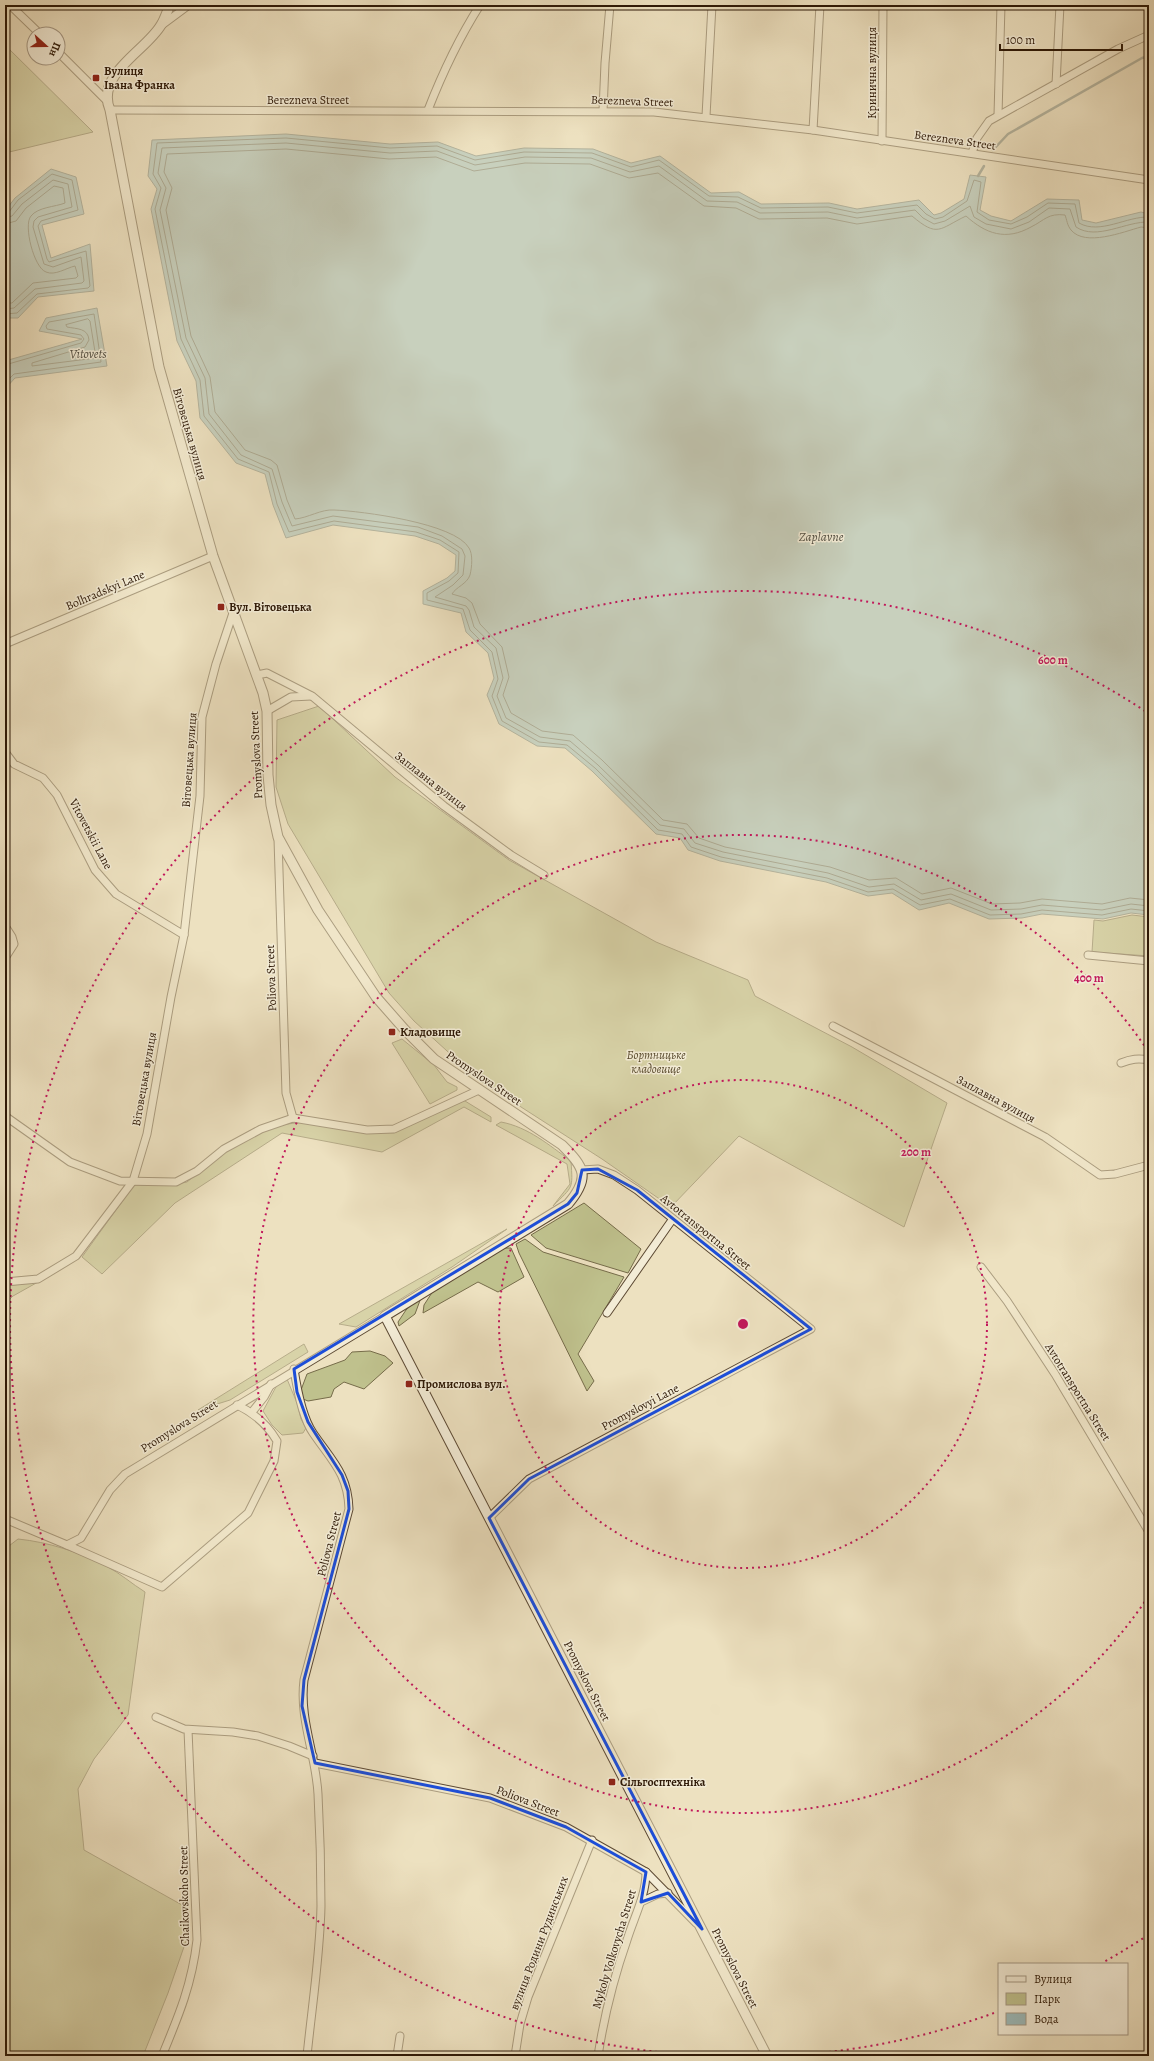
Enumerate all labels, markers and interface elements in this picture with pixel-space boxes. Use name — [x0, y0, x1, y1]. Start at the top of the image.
north arrow — [26, 26, 66, 66]
scale bar — [1000, 26, 1122, 52]
street label: Кринична вулиця — [864, 27, 880, 119]
text: 100 m — [1006, 32, 1035, 48]
text: Пн — [45, 40, 64, 59]
place label: Вулиця Івана Франка — [104, 63, 175, 93]
marker: Вулиця Івана Франка — [91, 73, 101, 83]
street label: Berezneva Street — [267, 92, 349, 108]
street label: Berezneva Street — [591, 92, 673, 110]
street label: Berezneva Street — [913, 126, 997, 154]
water label: Vitovets — [69, 345, 107, 362]
street label: Вітовецька вулиця — [169, 386, 211, 482]
water label: Zaplavne — [799, 528, 844, 545]
street label: Bolhradskyi Lane — [63, 566, 147, 614]
place label: Вул. Вітовецька — [229, 599, 312, 615]
marker: Вул. Вітовецька — [216, 602, 226, 612]
text: 600 m — [1038, 652, 1068, 668]
street label: Promyslova Street — [246, 710, 266, 799]
street label: Вітовецька вулиця — [178, 712, 200, 808]
street label: Заплавна вулиця — [392, 748, 471, 814]
street label: Vitovetskii Lane — [65, 795, 116, 872]
street label: Poliova Street — [262, 944, 280, 1012]
text: 400 m — [1074, 970, 1104, 986]
place label: Кладовище — [400, 1024, 461, 1040]
marker: Кладовище — [387, 1027, 397, 1037]
street label: Вітовецька вулиця — [128, 1030, 160, 1127]
street label: Promyslova Street — [443, 1047, 525, 1109]
park label: Бортницьке кладовище — [626, 1047, 686, 1077]
street label: Заплавна вулиця — [954, 1071, 1039, 1127]
text: 200 m — [901, 1144, 931, 1160]
street label: Avtotransportna Street — [657, 1190, 755, 1274]
centre of rings — [736, 1317, 750, 1331]
street label: Avtotransportna Street — [1041, 1339, 1115, 1444]
place label: Промислова вул. — [417, 1376, 506, 1392]
marker: Промислова вул. — [404, 1379, 414, 1389]
street label: Promyslovyi Lane — [598, 1380, 682, 1434]
street label: Promyslova Street — [137, 1396, 221, 1456]
street label: Poliova Street — [313, 1510, 345, 1578]
street label: Promyslova Street — [560, 1638, 614, 1724]
place label: Сільгосптехніка — [620, 1774, 706, 1790]
marker: Сільгосптехніка — [607, 1777, 617, 1787]
street label: Poliova Street — [494, 1782, 562, 1820]
street label: Chaikovskoho Street — [175, 1846, 193, 1946]
street label: вулиця Родини Рудинських — [506, 1874, 572, 2012]
street label: Mykoly Volkovycha Street — [588, 1887, 640, 2011]
street label: Promyslova Street — [708, 1925, 762, 2011]
legend — [998, 1963, 1128, 2035]
text: Вулиця — [1034, 1971, 1072, 1987]
text: Парк — [1034, 1991, 1060, 2007]
text: Вода — [1034, 2011, 1059, 2027]

